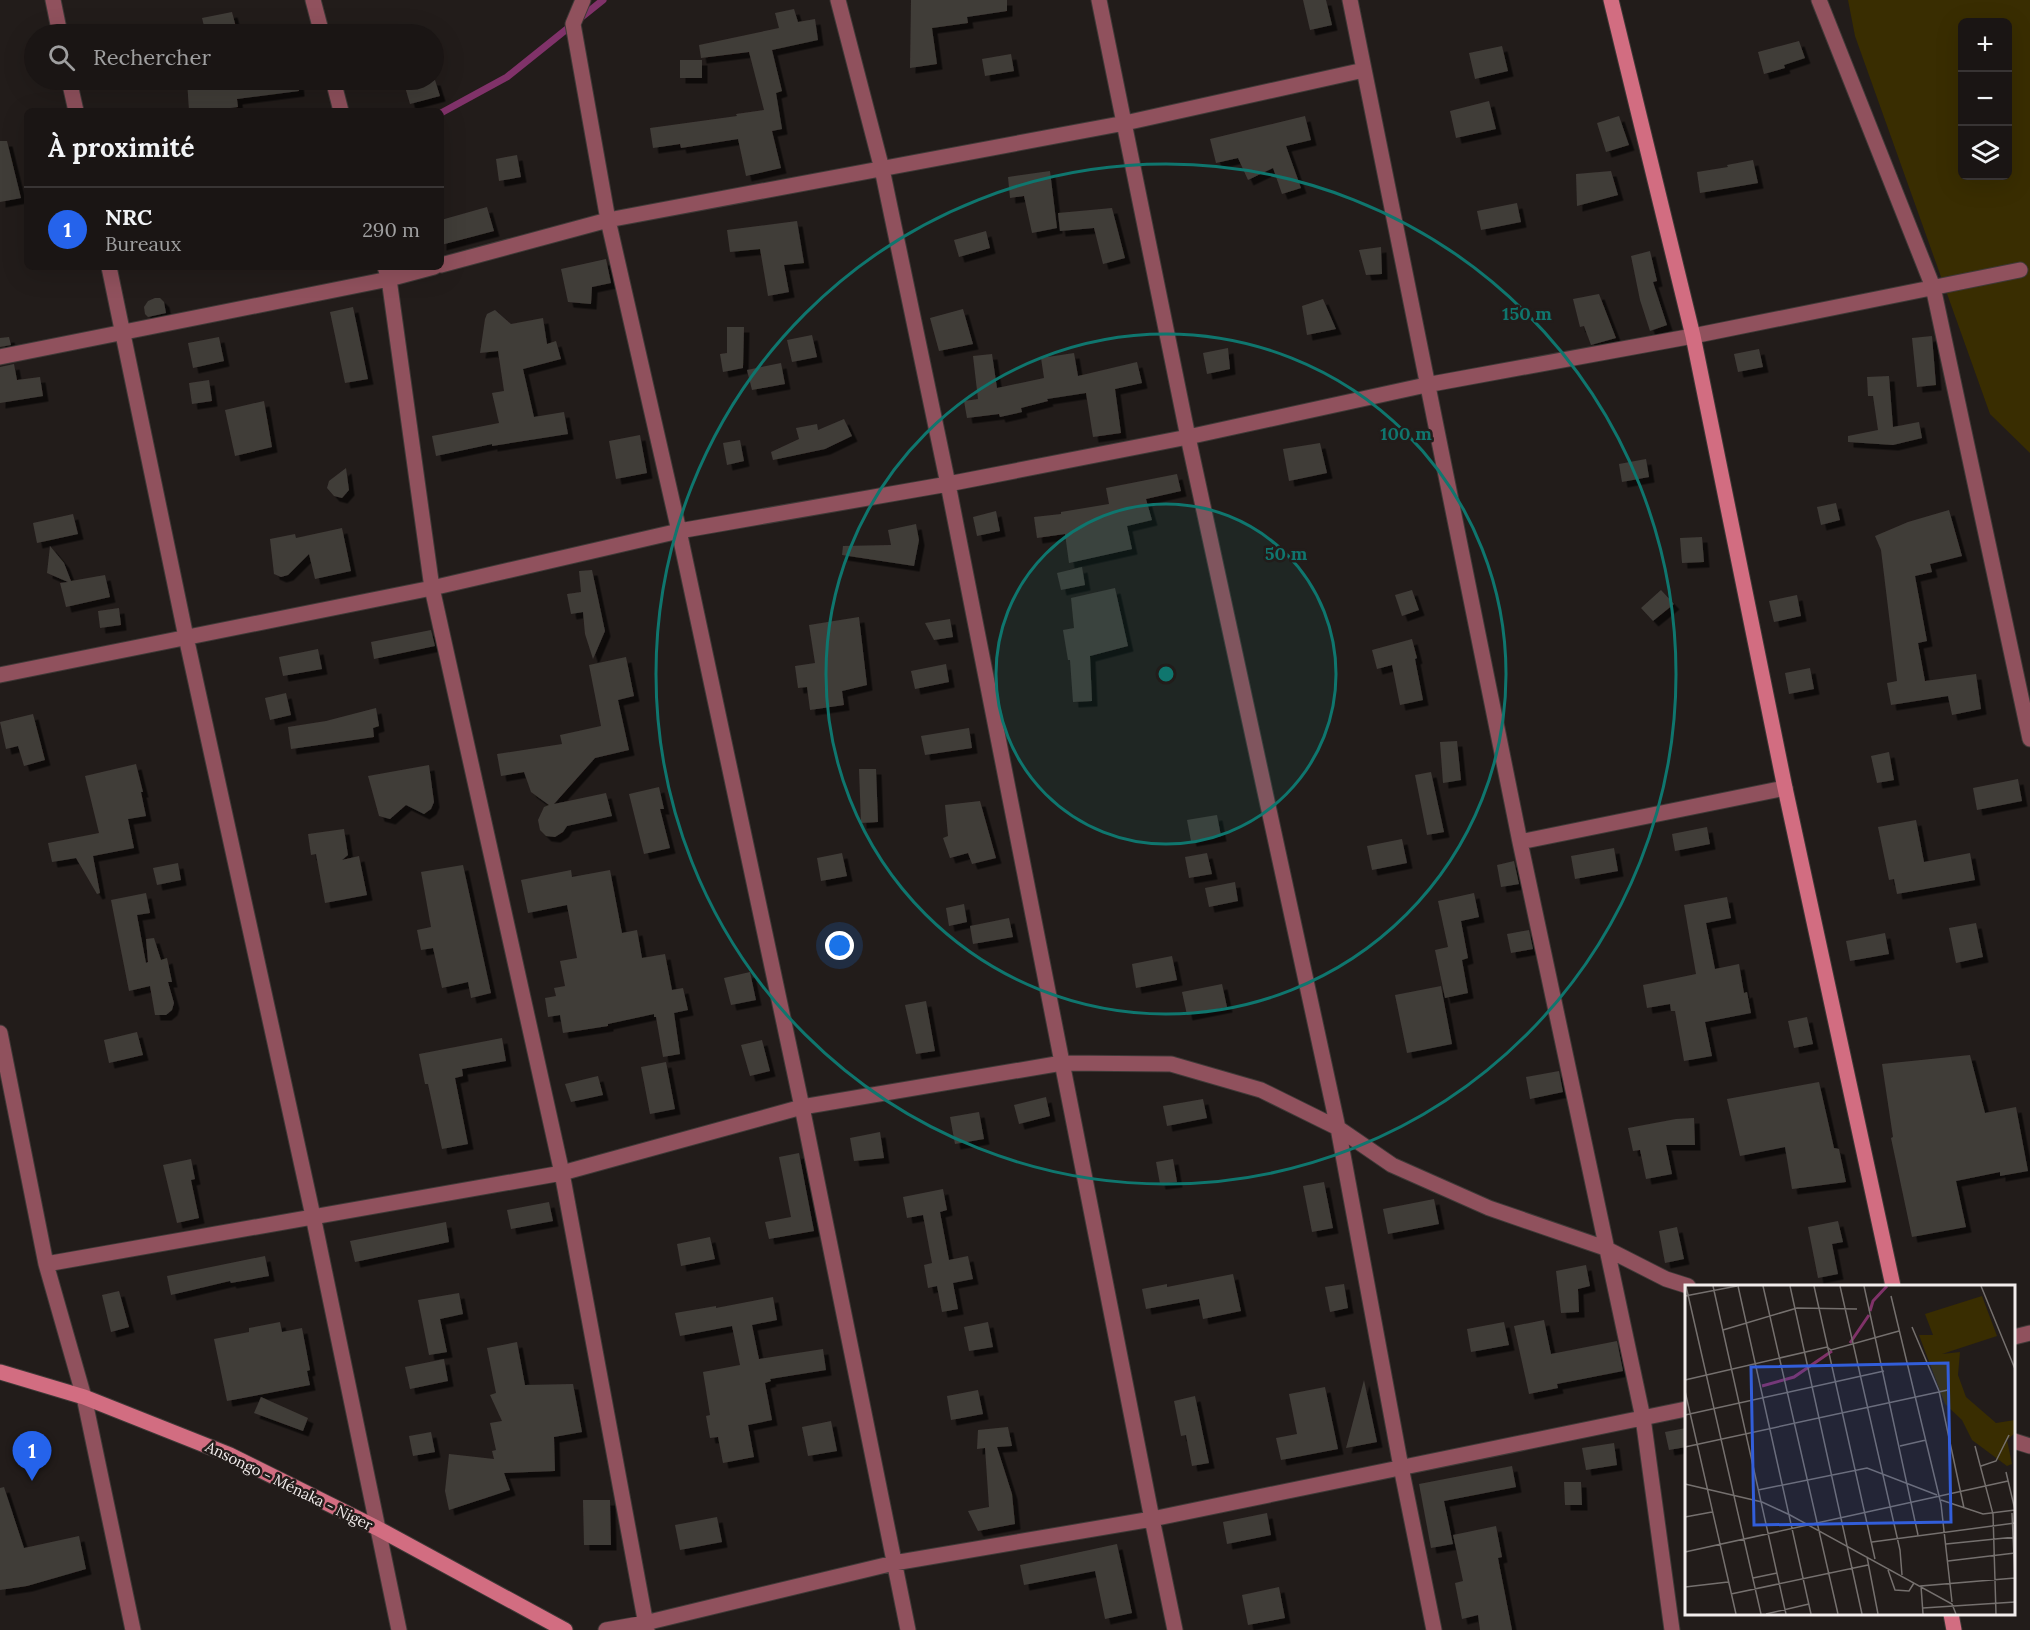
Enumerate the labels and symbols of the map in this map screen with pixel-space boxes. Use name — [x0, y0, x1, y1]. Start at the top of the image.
text: 150 m — [1502, 302, 1552, 325]
text: 100 m — [1380, 422, 1432, 445]
text: 50 m — [1265, 542, 1308, 565]
centre of rings — [1156, 664, 1176, 684]
your location — [825, 931, 854, 960]
inset map — [1685, 1285, 2015, 1615]
pin: 1 — [12, 1432, 51, 1481]
street label: Ansongo - Ménaka - Niger — [202, 1436, 376, 1535]

